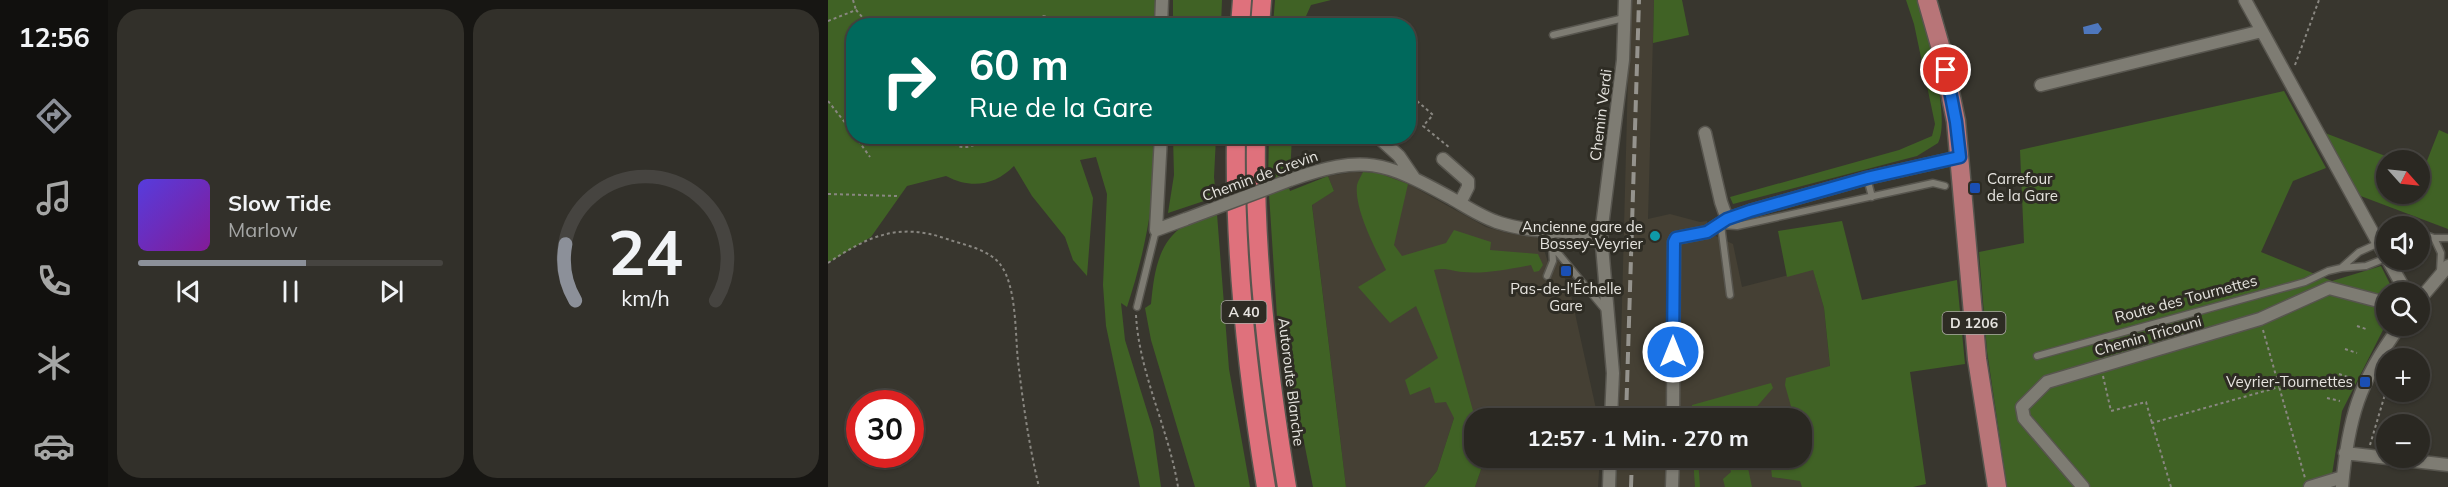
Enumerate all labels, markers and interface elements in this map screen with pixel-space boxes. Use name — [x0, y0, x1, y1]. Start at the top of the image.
text: 12:56 — [18, 20, 90, 54]
text: 60 m — [969, 38, 1069, 91]
icon: right — [870, 42, 948, 120]
pin — [1920, 44, 1971, 95]
icon: arrive — [1929, 53, 1962, 86]
street label: Chemin Verdi — [1585, 68, 1616, 162]
text: Rue de la Gare — [969, 90, 1153, 124]
icon: directions — [33, 95, 75, 137]
street label: Chemin de Crevin — [1199, 146, 1320, 205]
north arrow — [2376, 150, 2430, 204]
map controls — [2376, 150, 2430, 468]
place label: Carrefour de la Gare — [1987, 169, 2058, 205]
icon: music — [33, 177, 75, 219]
marker: Carrefour de la Gare — [1968, 181, 1982, 195]
text: Slow Tide — [228, 189, 331, 217]
text: 24 — [608, 212, 683, 291]
button: sound — [2376, 216, 2430, 270]
text: Marlow — [228, 217, 298, 242]
place label: Ancienne gare de Bossey-Veyrier — [1522, 217, 1644, 253]
marker: Ancienne gare de Bossey-Veyrier — [1648, 229, 1662, 243]
icon: phone — [33, 260, 75, 302]
marker: Pas-de-l'Échelle Gare — [1559, 264, 1573, 278]
street label: Route des Tournettes — [2113, 270, 2259, 327]
icon: previous — [172, 275, 205, 308]
icon: pause — [274, 275, 307, 308]
icon: next — [375, 275, 408, 308]
place label: Pas-de-l'Échelle Gare — [1510, 279, 1622, 315]
button: search — [2376, 282, 2430, 336]
text: km/h — [621, 284, 670, 311]
road number: A 40 — [1222, 301, 1266, 323]
street label: Chemin Tricouni — [2092, 311, 2204, 360]
road number: D 1206 — [1942, 312, 2006, 334]
street label: Autoroute Blanche — [1274, 317, 1309, 447]
position arrow — [1641, 320, 1705, 384]
icon: climate — [33, 342, 75, 384]
button: + — [2376, 348, 2430, 402]
place label: Veyrier-Tournettes — [2226, 372, 2353, 391]
marker: Veyrier-Tournettes — [2358, 375, 2372, 389]
speed limit sign: 30 — [846, 390, 924, 468]
button: − — [2376, 414, 2430, 468]
text: 12:57 · 1 Min. · 270 m — [1527, 424, 1749, 452]
icon: car — [33, 425, 75, 467]

